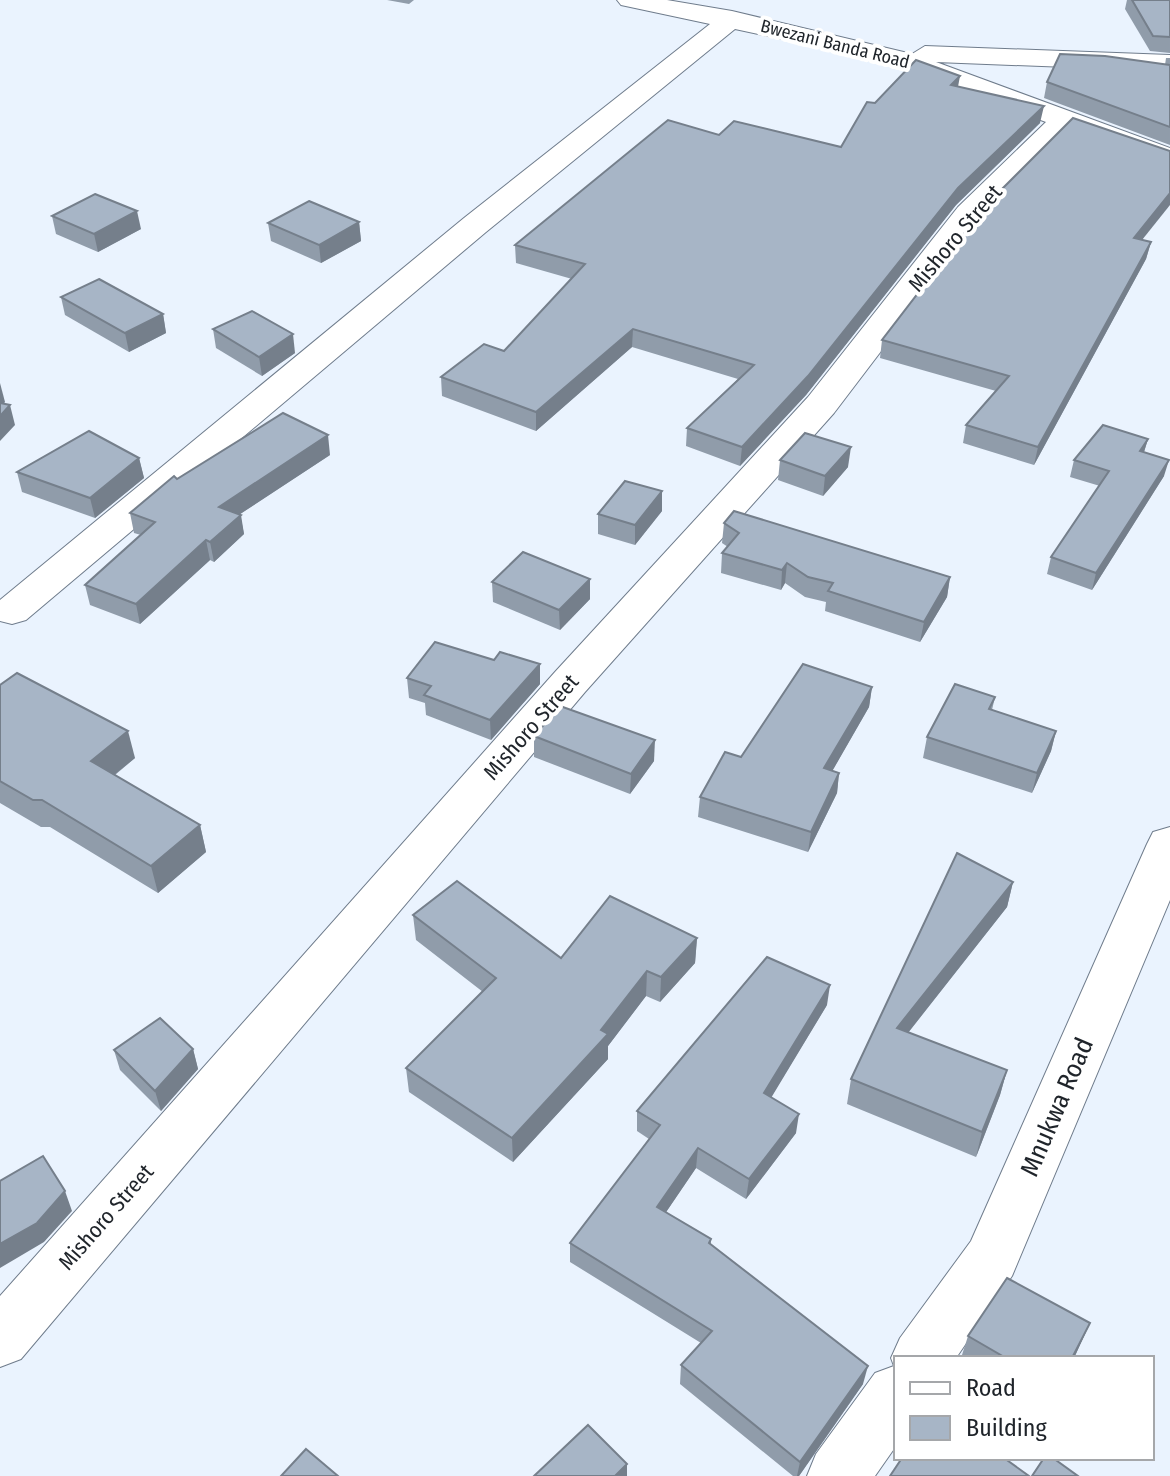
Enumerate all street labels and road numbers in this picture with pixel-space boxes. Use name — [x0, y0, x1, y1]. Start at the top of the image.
street label: Bwezani Banda Road — [758, 15, 912, 73]
street label: Mishoro Street — [902, 178, 1008, 297]
street label: Mishoro Street — [478, 668, 585, 786]
street label: Mnukwa Road — [1014, 1033, 1100, 1181]
street label: Mishoro Street — [53, 1158, 160, 1276]

